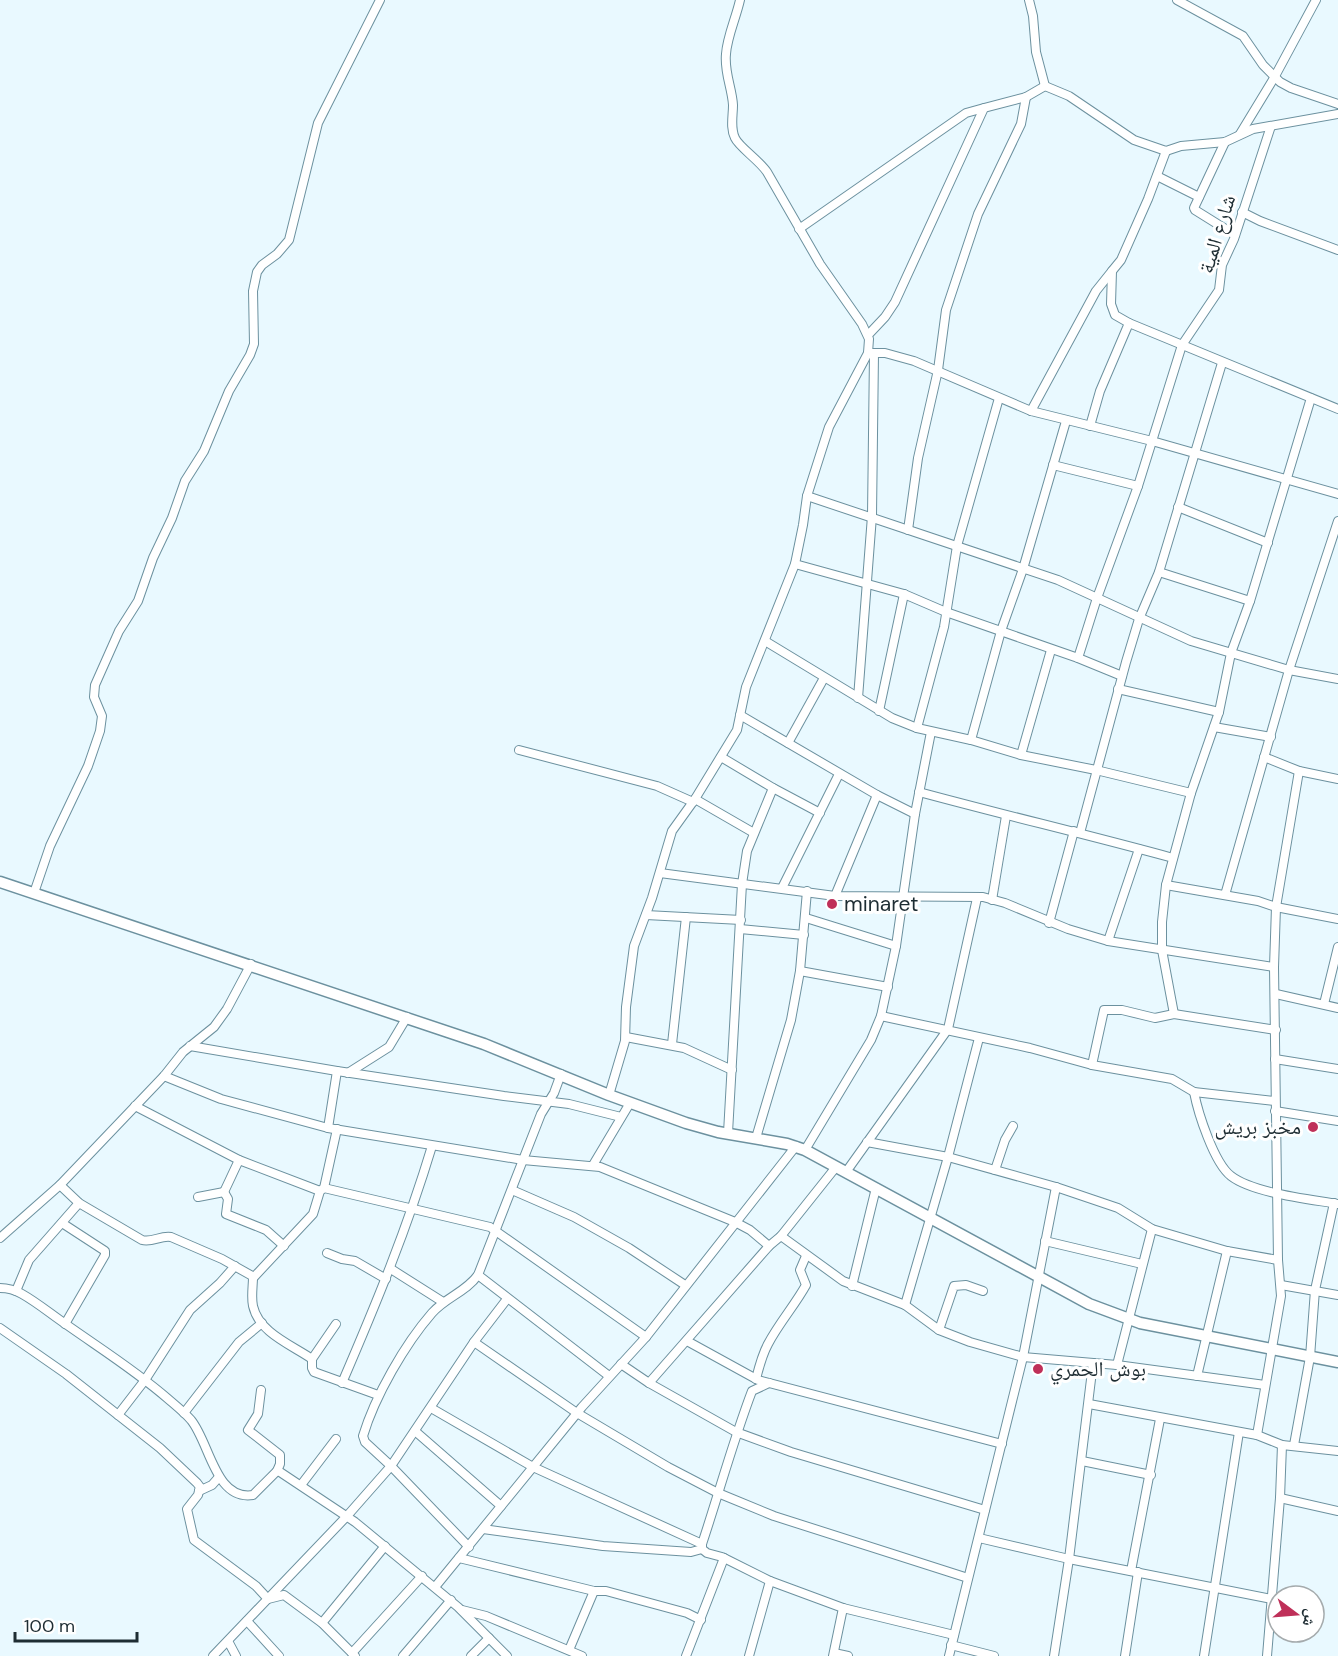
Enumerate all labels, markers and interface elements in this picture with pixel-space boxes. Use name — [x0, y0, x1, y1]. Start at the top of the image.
street label: شارع المية — [1192, 191, 1242, 277]
place label: minaret — [844, 890, 918, 918]
marker: minaret — [825, 897, 839, 911]
place label: مخبز بريش — [1214, 1113, 1301, 1141]
marker: مخبز بريش — [1306, 1120, 1320, 1134]
place label: بوش الحمري — [1050, 1355, 1146, 1385]
marker: بوش الحمري — [1031, 1362, 1045, 1376]
north arrow — [1266, 1584, 1326, 1644]
scale bar — [15, 1605, 136, 1643]
text: ش — [1297, 1607, 1322, 1629]
text: 100 m — [24, 1614, 75, 1638]

